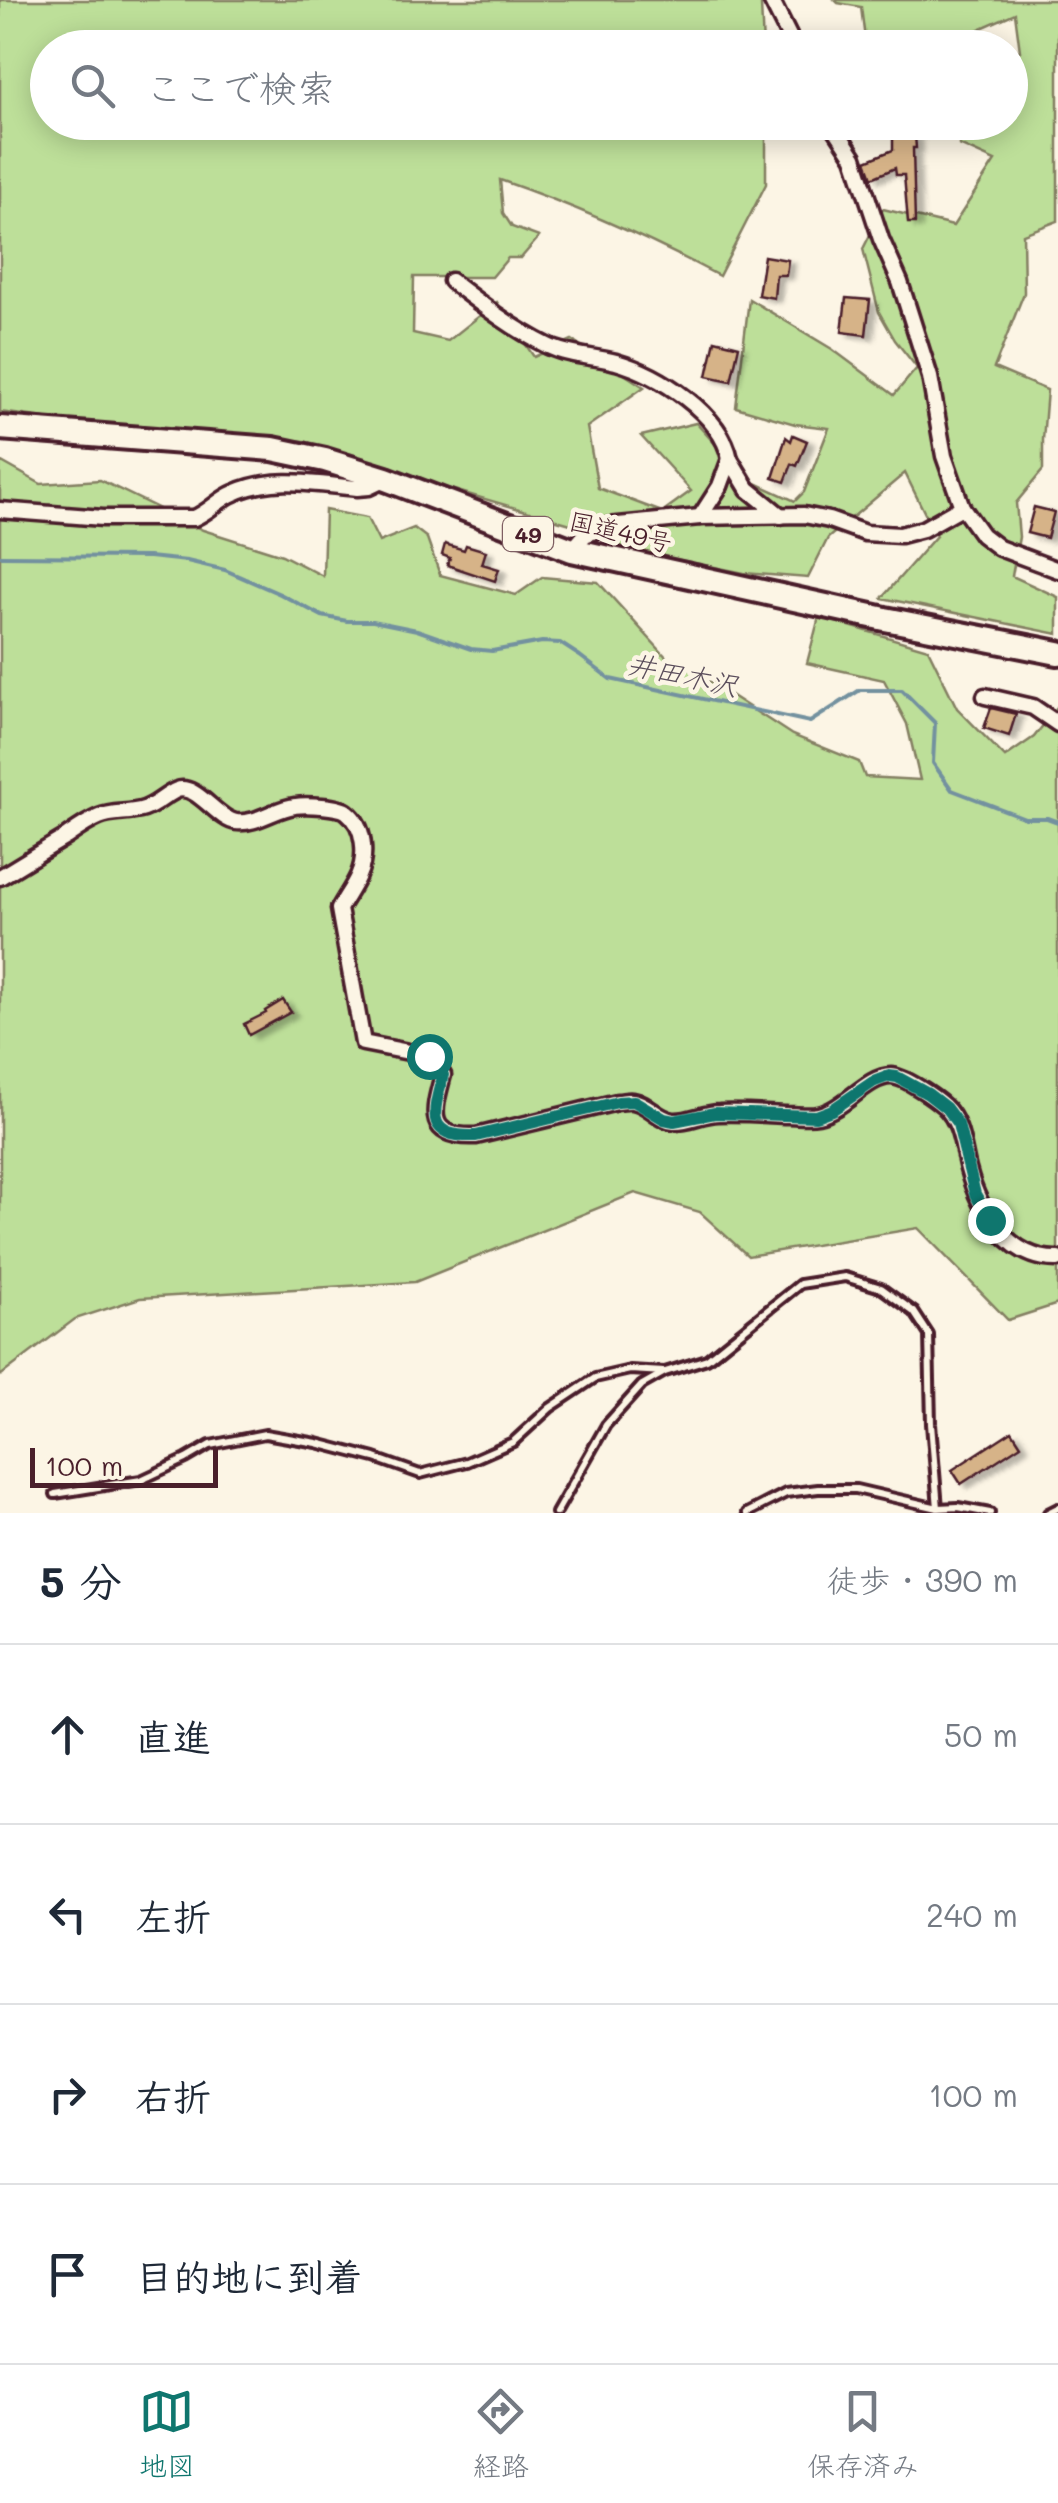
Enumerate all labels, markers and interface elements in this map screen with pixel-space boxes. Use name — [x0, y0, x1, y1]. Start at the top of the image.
search box — [30, 30, 1028, 140]
icon: search — [65, 58, 120, 113]
text: ここで検索 — [145, 62, 335, 112]
street label: 国道49号 — [567, 504, 675, 558]
road number: 49 — [503, 517, 553, 551]
water label: 井田木沢 — [624, 645, 742, 703]
route start — [407, 1034, 453, 1080]
route end — [968, 1198, 1014, 1244]
scale bar — [30, 1443, 218, 1488]
text: 100 m — [45, 1447, 123, 1483]
text: 5 分 — [40, 1553, 122, 1608]
text: 徒歩 · 390 m — [826, 1558, 1018, 1600]
icon: ahead — [40, 1707, 95, 1762]
text: 直進 — [135, 1711, 211, 1761]
text: 50 m — [944, 1713, 1018, 1755]
icon: left — [40, 1887, 95, 1942]
text: 左折 — [135, 1891, 211, 1941]
text: 240 m — [926, 1893, 1018, 1935]
icon: right — [40, 2067, 95, 2122]
text: 右折 — [135, 2071, 211, 2121]
text: 100 m — [928, 2073, 1018, 2115]
icon: arrive — [40, 2247, 95, 2302]
text: 目的地に到着 — [135, 2251, 363, 2301]
tab: 地図 — [139, 2384, 195, 2484]
tab: 経路 — [473, 2384, 529, 2484]
tab: 保存済み — [807, 2384, 919, 2484]

